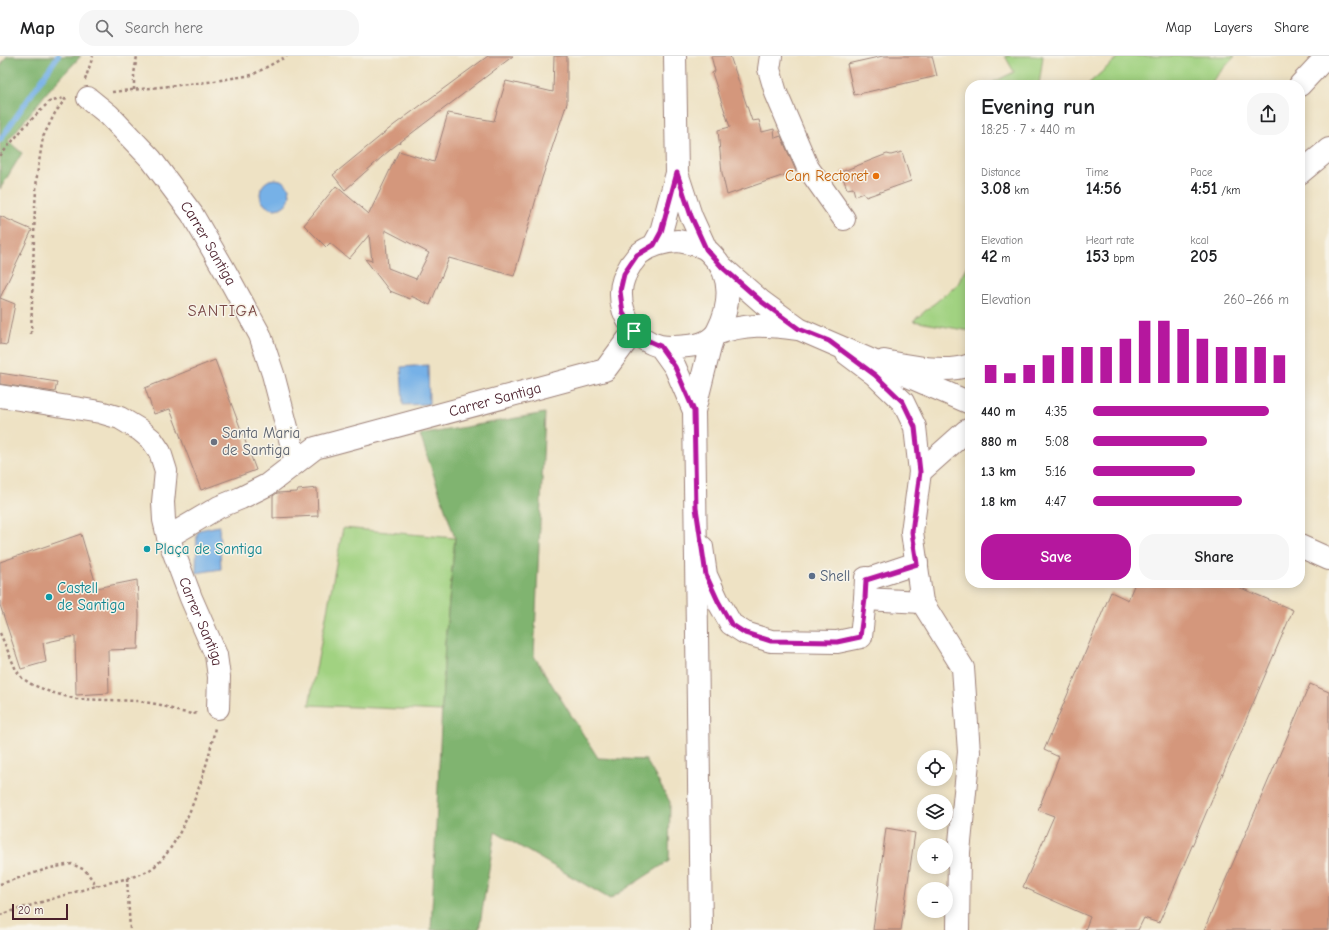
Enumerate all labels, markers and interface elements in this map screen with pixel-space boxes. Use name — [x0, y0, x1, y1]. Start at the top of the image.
search box — [79, 10, 359, 46]
text: Map — [20, 17, 55, 39]
icon: search — [93, 17, 115, 39]
text: Search here — [125, 19, 203, 37]
text: Map — [1165, 19, 1192, 36]
text: Layers — [1214, 19, 1252, 36]
text: Share — [1274, 19, 1309, 36]
button: share — [1247, 93, 1289, 135]
text: Evening run — [981, 94, 1095, 120]
text: 18:25 · 7 × 440 m — [981, 122, 1075, 137]
text: Distance — [981, 166, 1020, 179]
text: Time — [1086, 166, 1109, 179]
text: Pace — [1190, 166, 1213, 179]
place label: Can Rectoret — [785, 167, 869, 185]
marker: Can Rectoret — [871, 171, 881, 181]
text: 3.08 — [981, 179, 1011, 198]
text: 14:56 — [1086, 179, 1122, 198]
text: 4:51 — [1190, 179, 1218, 198]
text: km — [1011, 184, 1029, 197]
text: /km — [1218, 184, 1240, 197]
street label: Carrer Santiga — [176, 198, 240, 289]
text: Elevation — [981, 234, 1023, 247]
text: Heart rate — [1086, 234, 1134, 247]
text: kcal — [1190, 234, 1209, 247]
text: 42 — [981, 247, 997, 266]
text: 153 — [1086, 247, 1110, 266]
text: 205 — [1190, 247, 1218, 266]
text: m — [997, 252, 1010, 265]
text: bpm — [1110, 252, 1134, 265]
text: Elevation — [981, 292, 1031, 307]
text: 260–266 m — [1223, 292, 1289, 307]
district label: SANTIGA — [188, 302, 258, 320]
pin — [617, 314, 651, 348]
icon: arrive — [623, 320, 645, 342]
street label: Carrer Santiga — [447, 379, 543, 421]
text: 440 m — [981, 404, 1016, 419]
text: 4:35 — [1045, 404, 1067, 419]
place label: Santa Maria de Santiga — [222, 424, 300, 459]
text: 880 m — [981, 434, 1017, 449]
text: 5:08 — [1045, 434, 1069, 449]
marker: Santa Maria de Santiga — [209, 437, 219, 447]
text: 1.3 km — [981, 464, 1016, 479]
text: 5:16 — [1045, 464, 1067, 479]
text: 1.8 km — [981, 494, 1016, 509]
text: 4:47 — [1045, 494, 1066, 509]
button: Save — [981, 534, 1131, 580]
button: Share — [1139, 534, 1289, 580]
place label: Plaça de Santiga — [155, 540, 263, 558]
marker: Plaça de Santiga — [142, 544, 152, 554]
place label: Shell — [820, 567, 850, 585]
marker: Shell — [807, 571, 817, 581]
street label: Carrer Santiga — [175, 575, 226, 667]
place label: Castell de Santiga — [57, 579, 125, 614]
marker: Castell de Santiga — [44, 592, 54, 602]
map controls — [917, 750, 953, 918]
button: locate — [917, 750, 953, 786]
button: layers — [917, 794, 953, 830]
button: + — [917, 838, 953, 874]
button: − — [917, 882, 953, 918]
scale bar — [12, 902, 68, 921]
text: 20 m — [18, 904, 43, 917]

